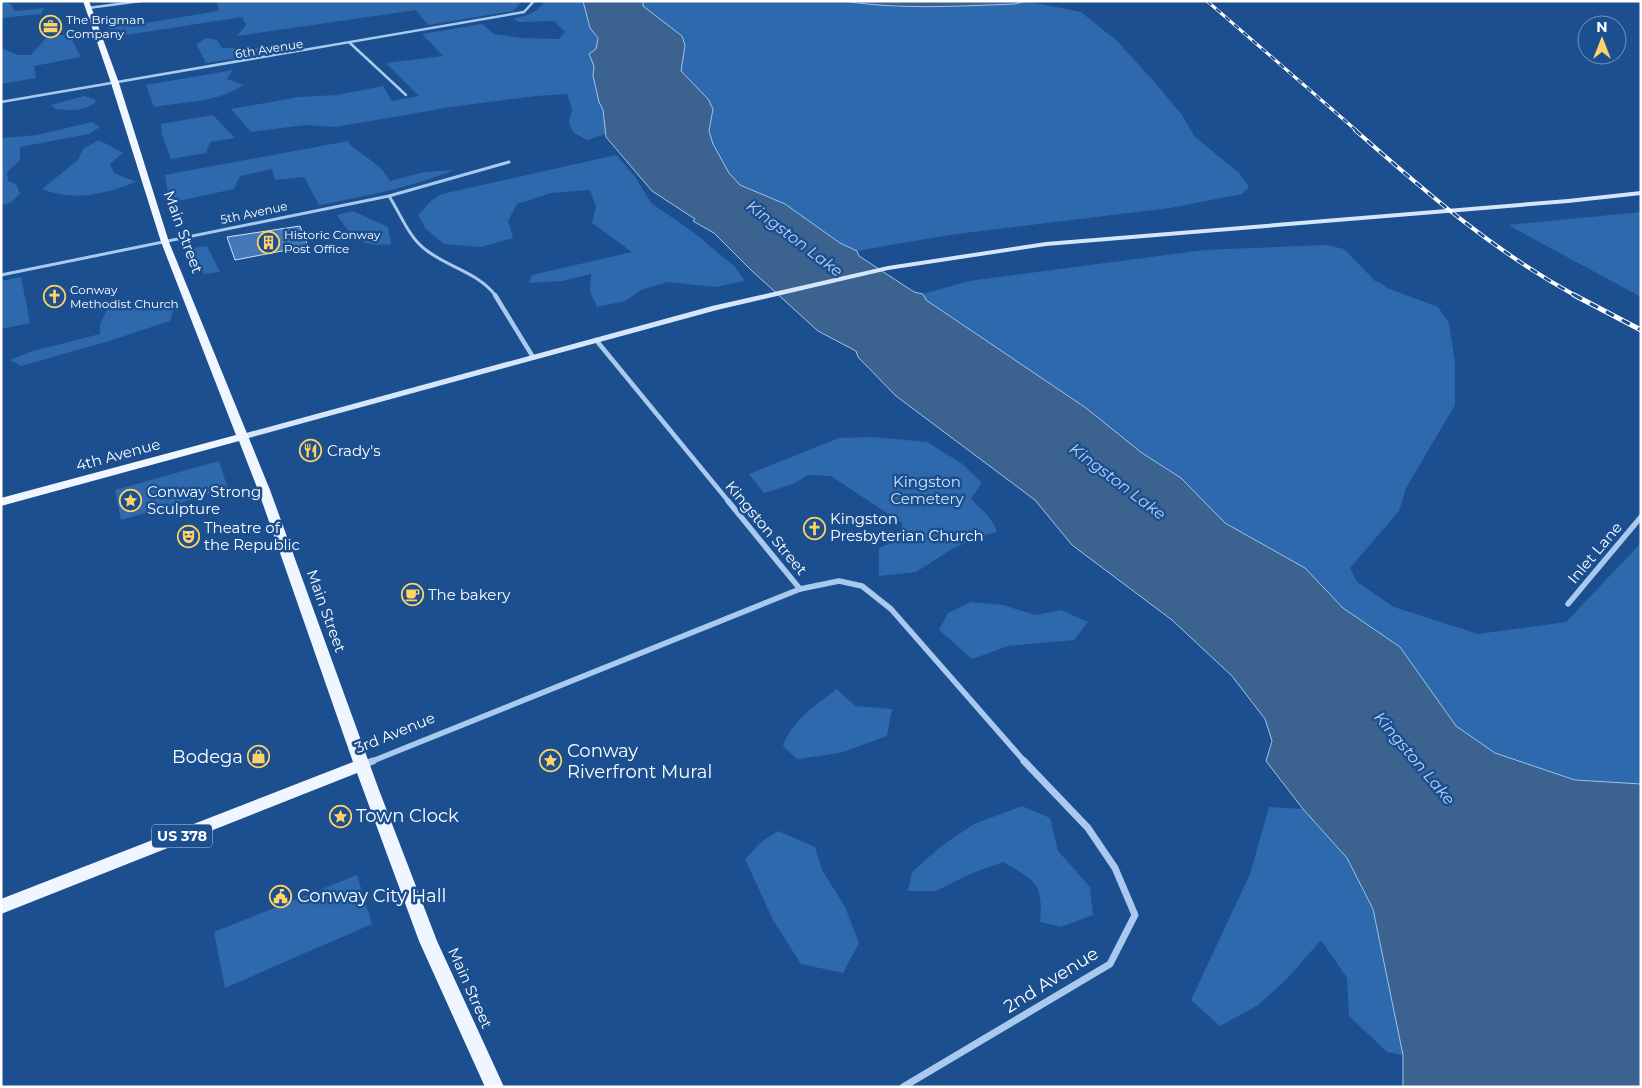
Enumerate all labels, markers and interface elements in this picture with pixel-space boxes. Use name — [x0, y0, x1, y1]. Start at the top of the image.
place label: The Brigman Company — [66, 12, 145, 41]
office icon: The Brigman Company — [38, 15, 62, 39]
north arrow — [1577, 15, 1627, 65]
text: N — [1596, 18, 1608, 36]
street label: 6th Avenue — [234, 36, 304, 61]
street label: Main Street — [160, 188, 207, 276]
water label: Kingston Lake — [743, 196, 847, 281]
street label: 5th Avenue — [219, 198, 289, 227]
place label: Historic Conway Post Office — [284, 227, 381, 256]
building icon: Historic Conway Post Office — [256, 230, 280, 254]
place label: Conway Methodist Church — [70, 282, 179, 311]
church icon: Conway Methodist Church — [42, 285, 66, 309]
street label: 4th Avenue — [74, 434, 162, 475]
restaurant icon: Crady's — [299, 439, 323, 463]
water label: Kingston Lake — [1066, 439, 1170, 524]
place label: Crady's — [327, 441, 380, 460]
park label: Kingston Cemetery — [890, 472, 964, 508]
street label: Kingston Street — [721, 477, 811, 579]
place label: Conway Strong Sculpture — [147, 482, 261, 518]
place icon: Conway Strong Sculpture — [119, 489, 143, 513]
place label: Kingston Presbyterian Church — [830, 509, 984, 545]
church icon: Kingston Presbyterian Church — [802, 516, 826, 540]
place label: Theatre of the Republic — [204, 518, 300, 554]
street label: Inlet Lane — [1563, 518, 1626, 587]
theatre icon: Theatre of the Republic — [176, 525, 200, 549]
street label: Main Street — [303, 567, 350, 655]
cafe icon: The bakery — [400, 583, 424, 607]
place label: The bakery — [428, 585, 511, 604]
street label: 3rd Avenue — [352, 708, 438, 757]
water label: Kingston Lake — [1370, 708, 1459, 809]
place label: Conway Riverfront Mural — [567, 740, 712, 783]
shop icon: Bodega — [247, 745, 271, 769]
place label: Bodega — [172, 746, 243, 768]
place icon: Conway Riverfront Mural — [539, 749, 563, 773]
place icon: Town Clock — [328, 804, 352, 828]
place label: Town Clock — [356, 805, 459, 827]
road number: US 378 — [152, 824, 212, 848]
public building icon: Conway City Hall — [269, 884, 293, 908]
place label: Conway City Hall — [297, 885, 446, 907]
street label: 2nd Avenue — [1000, 942, 1102, 1018]
street label: Main Street — [444, 944, 497, 1031]

